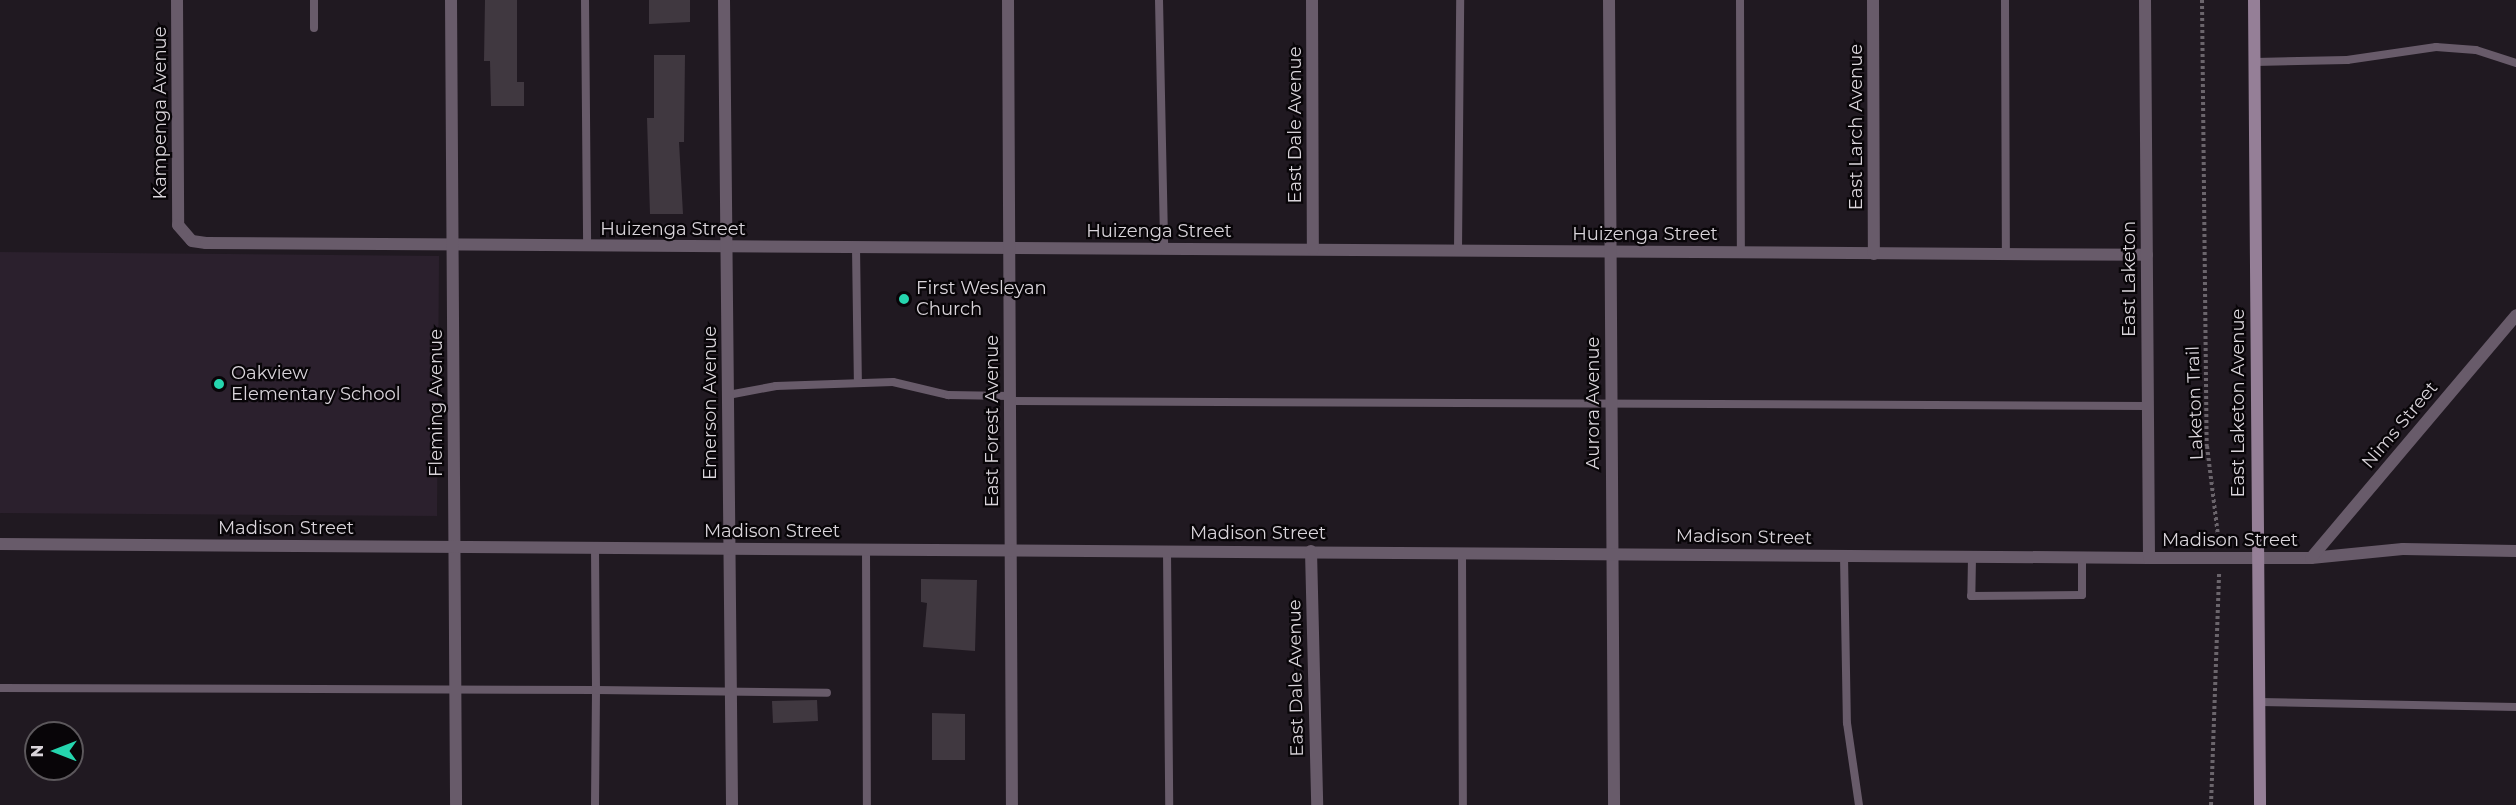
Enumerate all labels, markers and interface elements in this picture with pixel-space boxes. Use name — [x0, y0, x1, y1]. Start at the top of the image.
street label: Kampenga Avenue — [149, 26, 171, 200]
street label: East Larch Avenue — [1845, 44, 1867, 210]
street label: East Dale Avenue — [1284, 46, 1306, 204]
street label: Huizenga Street — [600, 218, 746, 240]
street label: Huizenga Street — [1086, 220, 1232, 242]
street label: East Laketon — [2118, 221, 2140, 337]
street label: Huizenga Street — [1572, 223, 1718, 245]
place label: First Wesleyan Church — [916, 278, 1047, 320]
marker: First Wesleyan Church — [897, 292, 911, 306]
street label: East Laketon Avenue — [2227, 309, 2249, 497]
street label: Emerson Avenue — [699, 326, 721, 480]
street label: Fleming Avenue — [425, 329, 447, 477]
street label: East Forest Avenue — [981, 335, 1003, 507]
street label: Aurora Avenue — [1582, 337, 1604, 469]
street label: Laketon Trail — [2182, 345, 2208, 461]
place label: Oakview Elementary School — [231, 363, 401, 406]
marker: Oakview Elementary School — [212, 377, 226, 391]
street label: Nims Street — [2358, 377, 2442, 473]
street label: Madison Street — [218, 517, 354, 539]
street label: Madison Street — [704, 520, 840, 542]
street label: Madison Street — [1190, 522, 1326, 544]
street label: Madison Street — [1676, 525, 1812, 549]
street label: Madison Street — [2162, 529, 2298, 551]
street label: East Dale Avenue — [1284, 599, 1308, 757]
north arrow — [24, 721, 84, 781]
text: N — [28, 745, 47, 757]

